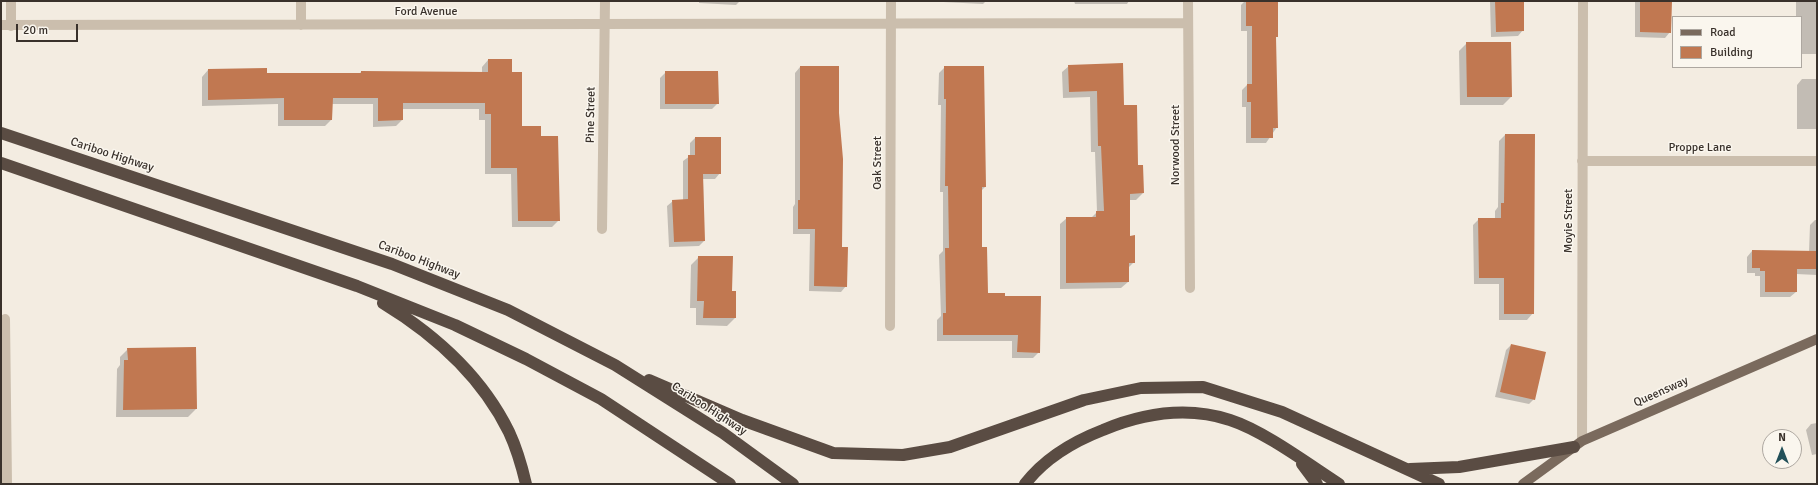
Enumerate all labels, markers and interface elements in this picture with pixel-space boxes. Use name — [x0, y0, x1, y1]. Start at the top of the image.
street label: Ford Avenue — [395, 5, 457, 19]
scale bar — [18, 16, 80, 42]
legend — [1672, 16, 1802, 68]
text: 20 m — [23, 23, 48, 38]
text: Road — [1710, 25, 1736, 40]
text: Building — [1710, 45, 1753, 60]
street label: Pine Street — [583, 87, 599, 143]
street label: Norwood Street — [1169, 105, 1183, 185]
street label: Cariboo Highway — [69, 135, 155, 175]
street label: Oak Street — [871, 136, 885, 190]
street label: Proppe Lane — [1668, 141, 1732, 155]
street label: Moyie Street — [1562, 189, 1576, 253]
street label: Cariboo Highway — [376, 238, 462, 282]
street label: Queensway — [1631, 374, 1691, 410]
street label: Cariboo Highway — [669, 379, 749, 439]
north arrow — [1762, 429, 1802, 469]
text: N — [1778, 431, 1786, 444]

